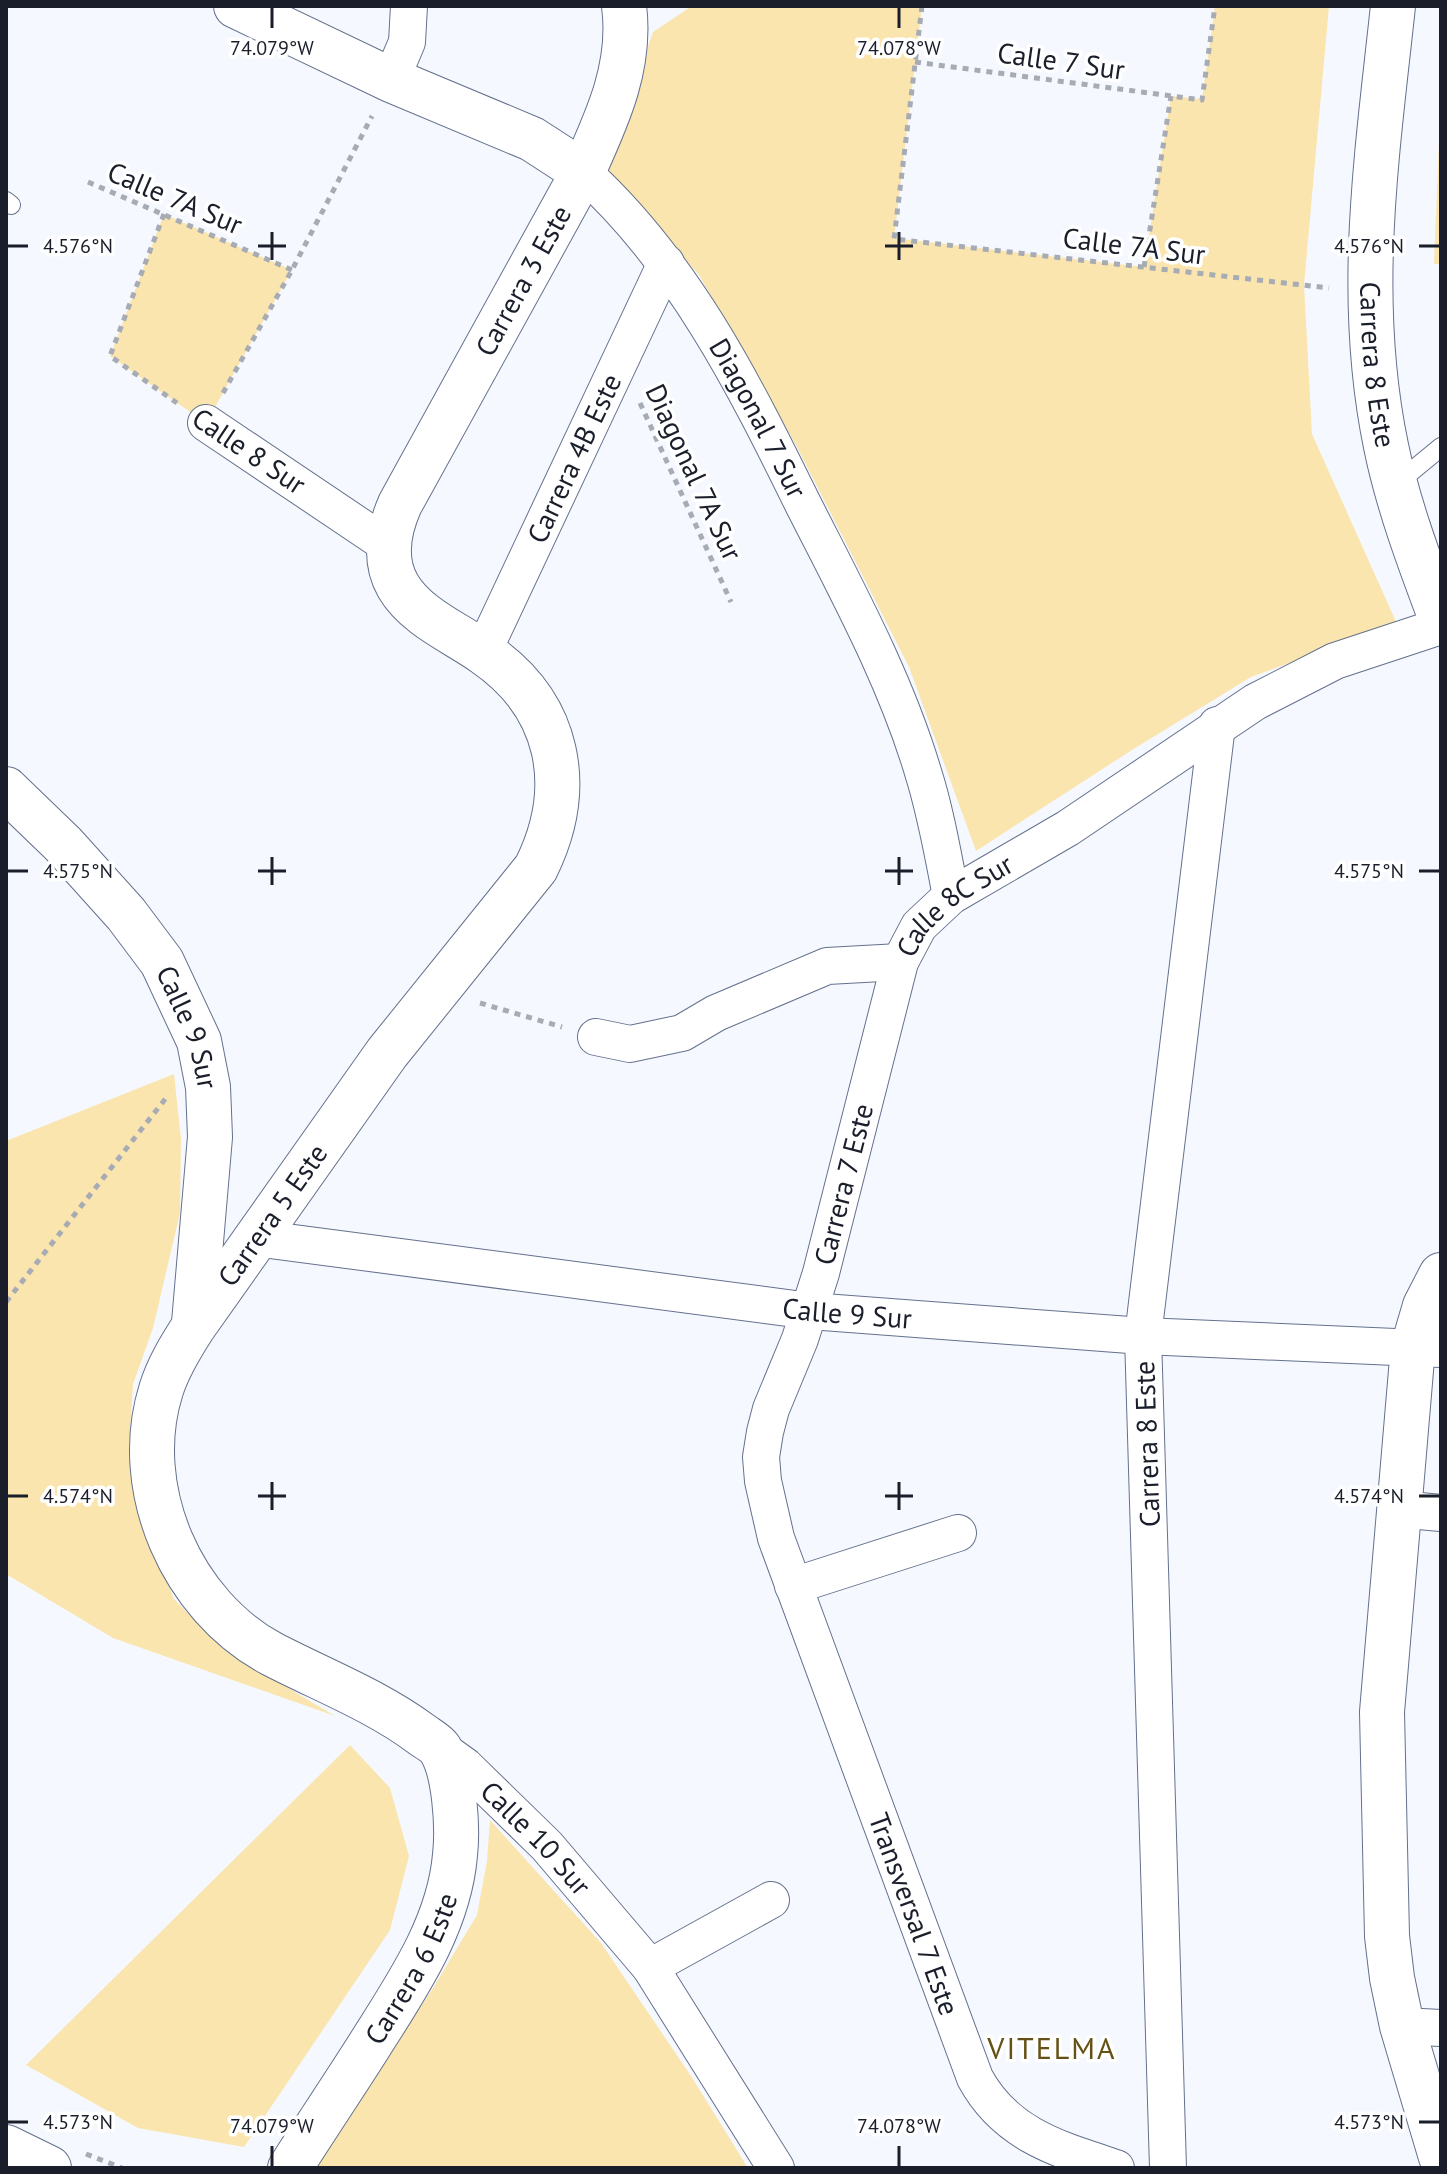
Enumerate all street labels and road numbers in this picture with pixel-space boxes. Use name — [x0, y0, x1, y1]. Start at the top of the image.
street label: Calle 7 Sur — [995, 33, 1128, 88]
street label: Calle 7A Sur — [102, 153, 249, 243]
street label: Carrera 3 Este — [466, 199, 579, 362]
street label: Calle 7A Sur — [1061, 218, 1208, 273]
street label: Carrera 8 Este — [1352, 282, 1405, 451]
street label: Diagonal 7 Sur — [701, 331, 816, 504]
street label: Carrera 4B Este — [518, 367, 629, 549]
street label: Diagonal 7A Sur — [637, 378, 752, 566]
street label: Calle 8 Sur — [185, 399, 314, 502]
street label: Calle 8C Sur — [887, 845, 1020, 963]
street label: Calle 9 Sur — [148, 959, 227, 1092]
street label: Carrera 7 Este — [805, 1100, 881, 1269]
street label: Carrera 5 Este — [209, 1136, 335, 1293]
street label: Calle 9 Sur — [780, 1289, 914, 1337]
street label: Carrera 8 Este — [1125, 1360, 1168, 1528]
street label: Calle 10 Sur — [473, 1772, 600, 1903]
street label: Transversal 7 Este — [861, 1808, 968, 2020]
street label: Carrera 6 Este — [356, 1889, 465, 2051]

